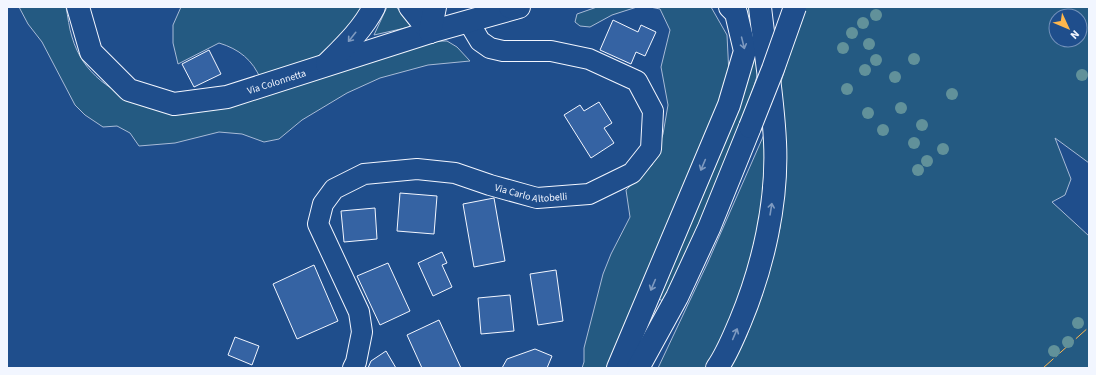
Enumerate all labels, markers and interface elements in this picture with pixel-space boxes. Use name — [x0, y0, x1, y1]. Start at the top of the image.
north arrow — [1048, 8, 1088, 48]
text: N — [1067, 27, 1083, 42]
one-way arrow — [348, 32, 357, 43]
one-way arrow — [740, 36, 747, 49]
street label: Via Colonnetta — [245, 66, 308, 98]
one-way arrow — [699, 159, 707, 171]
street label: Via Carlo Altobelli — [493, 181, 568, 206]
one-way arrow — [767, 203, 775, 216]
one-way arrow — [649, 279, 656, 291]
one-way arrow — [732, 328, 740, 340]

